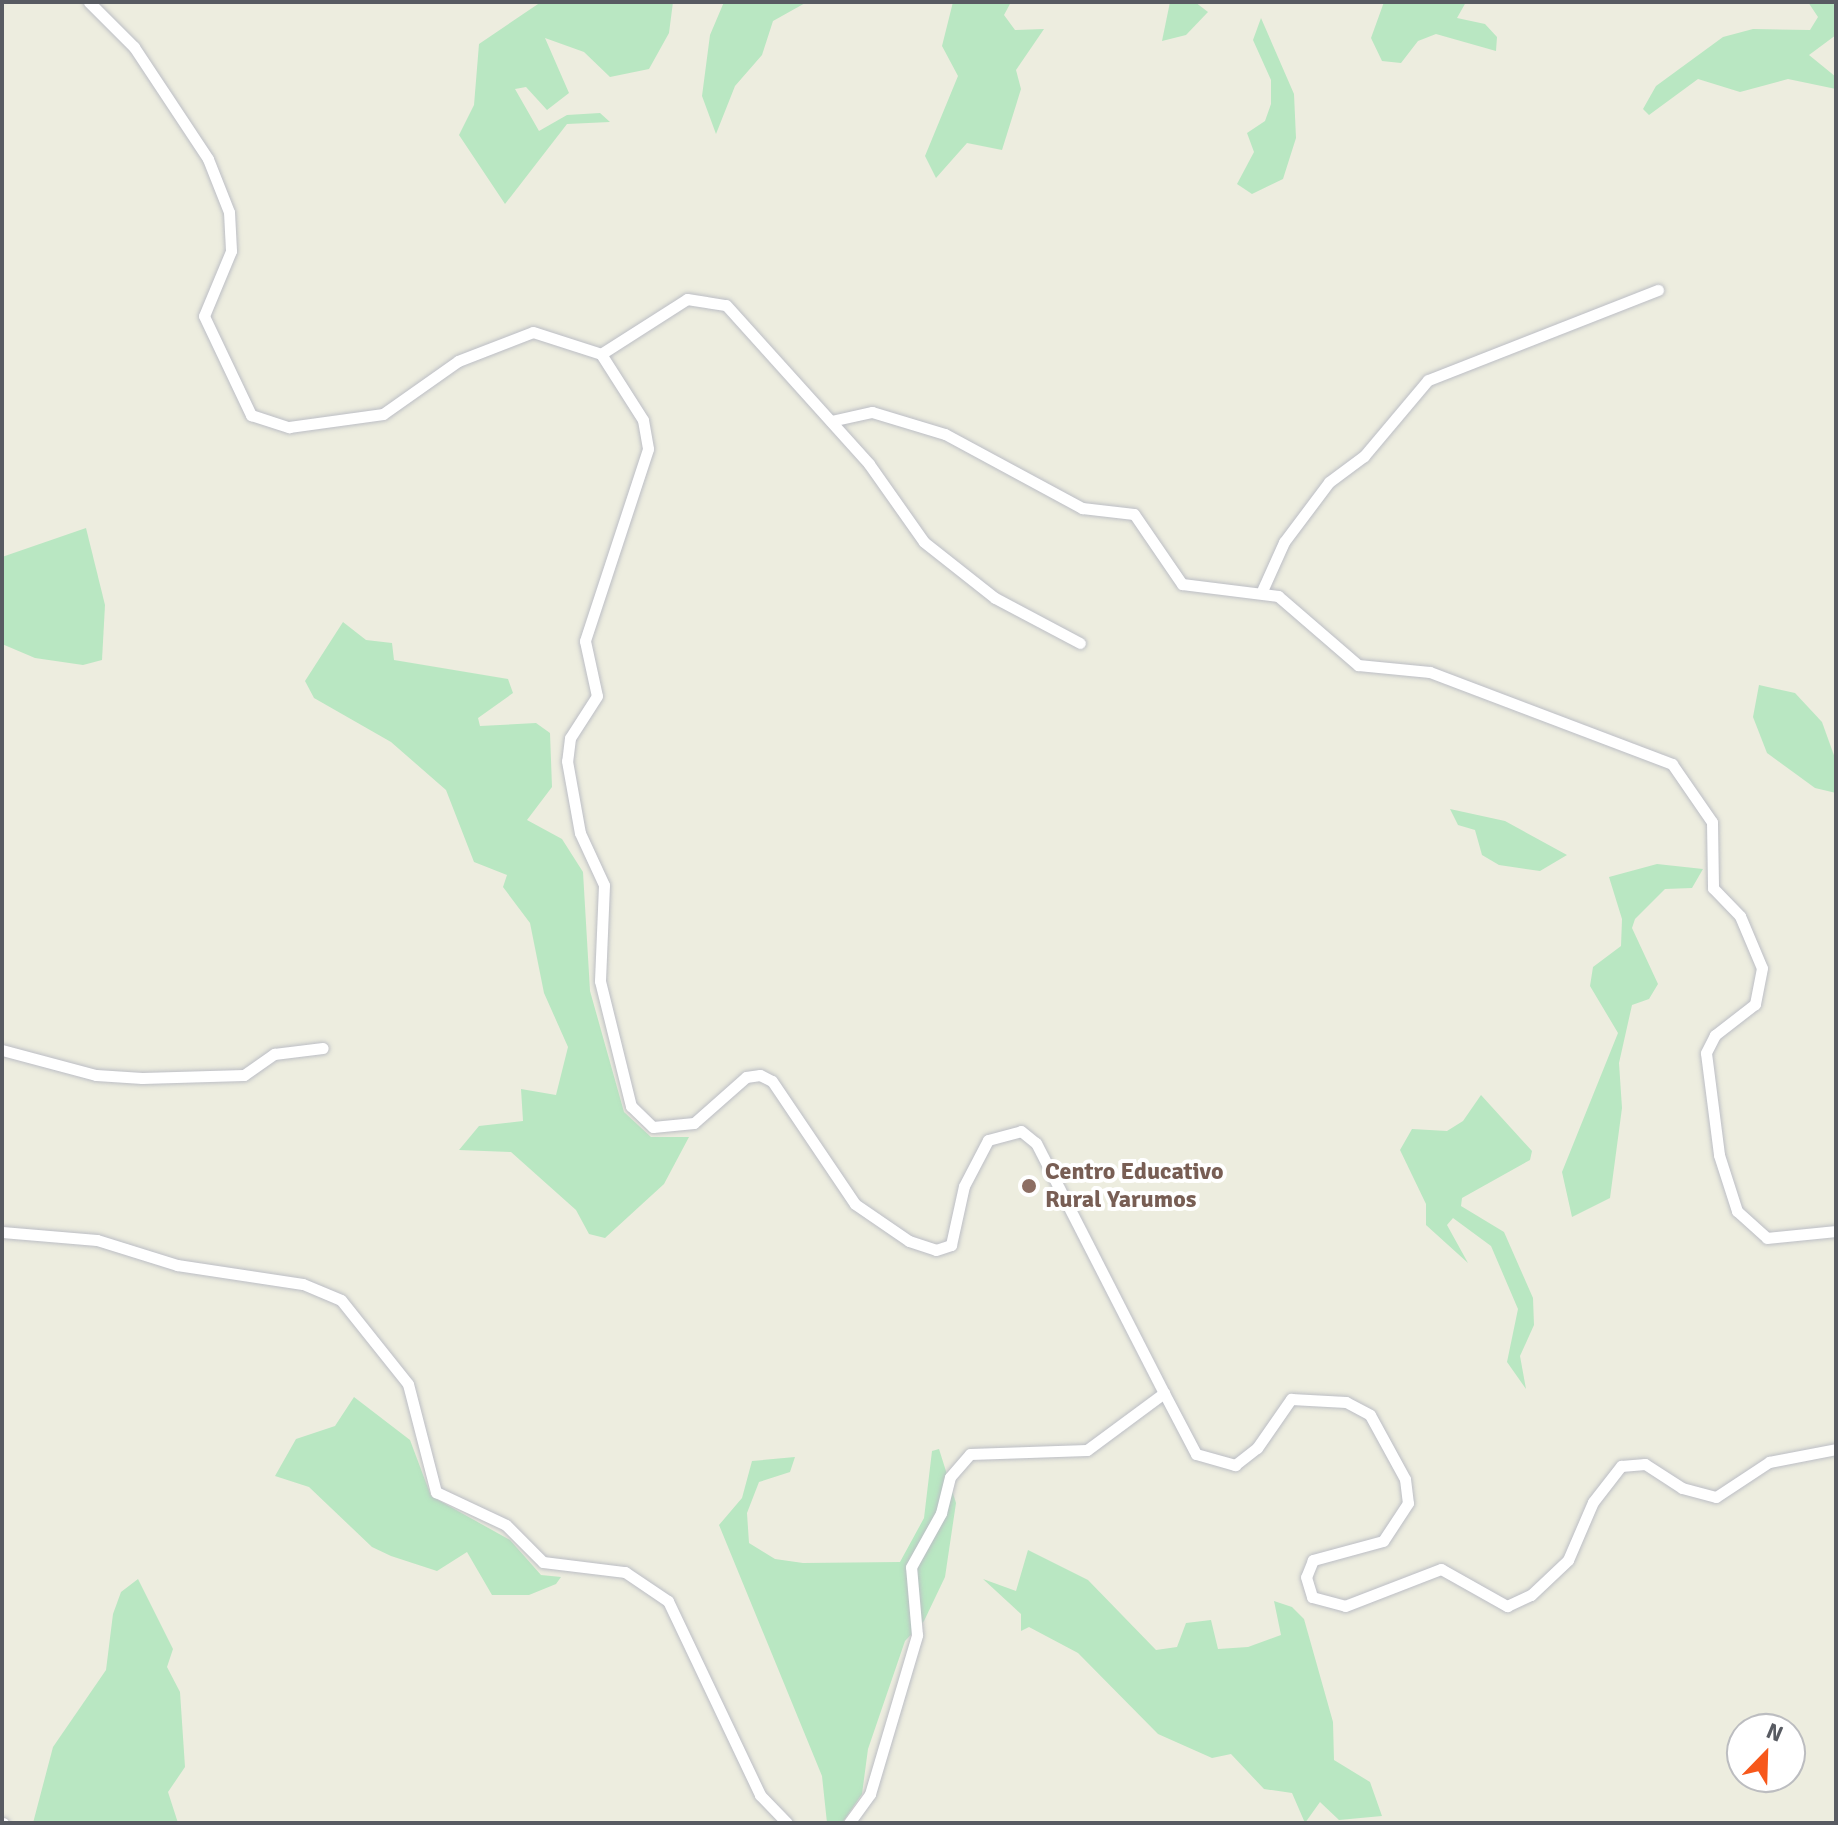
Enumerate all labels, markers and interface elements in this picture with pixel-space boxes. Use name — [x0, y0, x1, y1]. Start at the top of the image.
place label: Centro Educativo Rural Yarumos — [1045, 1158, 1223, 1214]
marker: Centro Educativo Rural Yarumos — [1020, 1177, 1038, 1195]
north arrow — [1726, 1713, 1806, 1793]
text: N — [1762, 1717, 1787, 1748]

